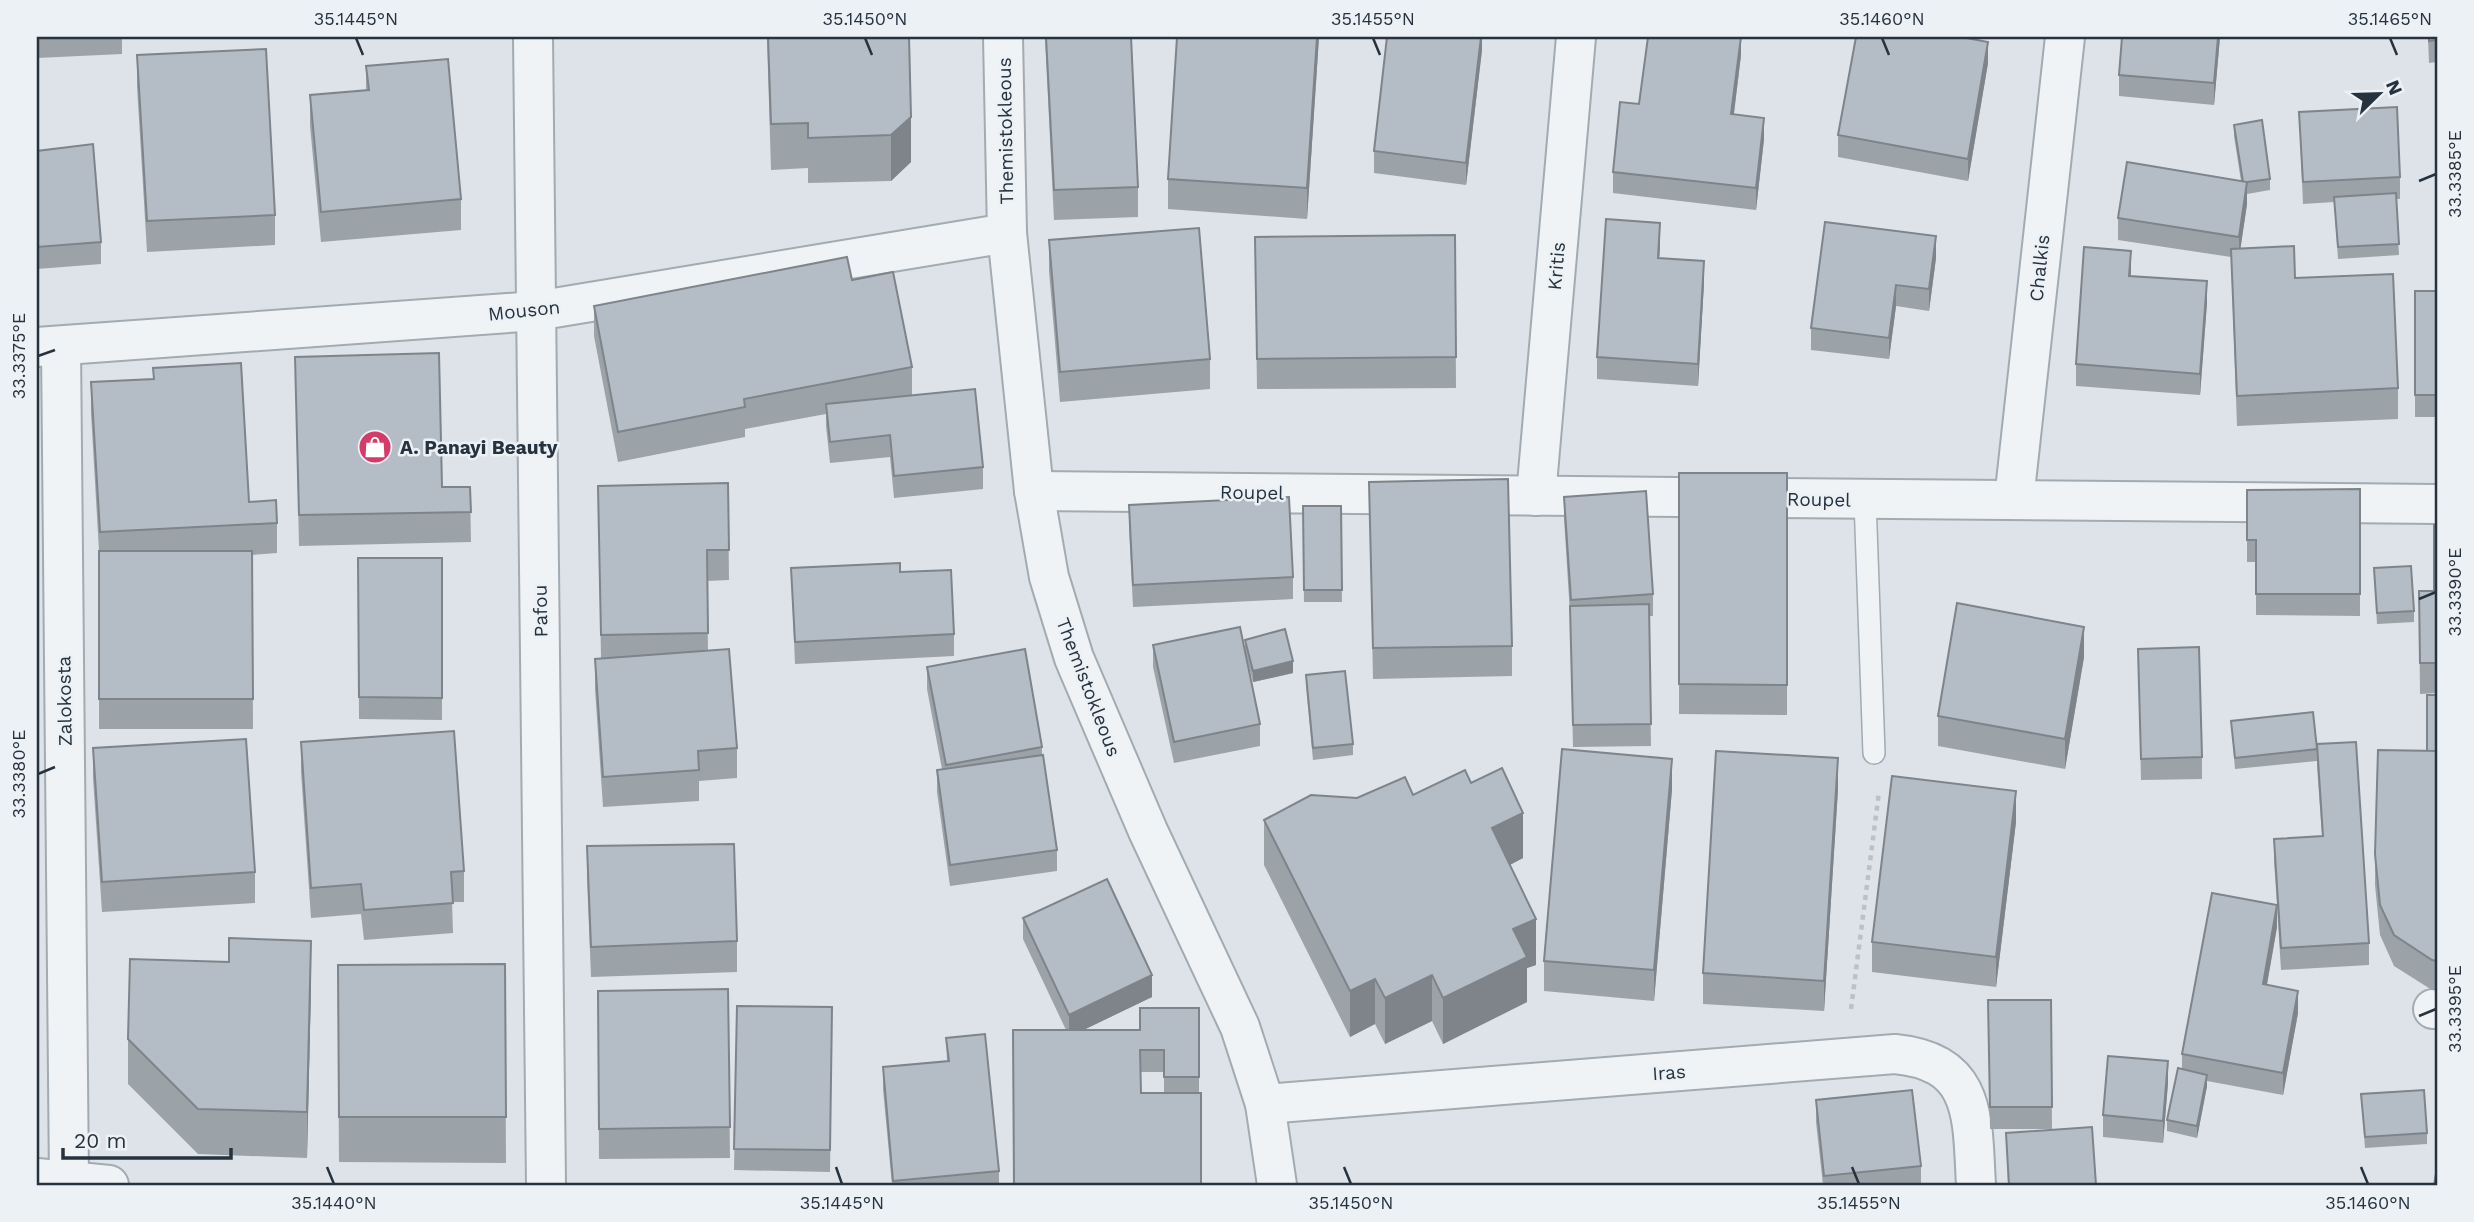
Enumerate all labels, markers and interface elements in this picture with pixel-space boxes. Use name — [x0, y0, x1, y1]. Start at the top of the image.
text: 35.1445°N — [314, 8, 398, 29]
text: 35.1450°N — [823, 8, 907, 29]
text: 35.1455°N — [1331, 8, 1415, 29]
text: 35.1460°N — [1839, 8, 1925, 29]
text: 35.1465°N — [2348, 8, 2432, 29]
street label: Themistokleous — [993, 57, 1018, 205]
north arrow — [2344, 60, 2414, 130]
text: N — [2381, 77, 2408, 99]
text: 33.3385°E — [2444, 130, 2465, 218]
street label: Chalkis — [2025, 233, 2054, 303]
street label: Kritis — [1543, 241, 1570, 291]
street label: Mouson — [487, 295, 561, 326]
text: 33.3375°E — [8, 313, 29, 399]
shop icon: A. Panayi Beauty — [356, 428, 394, 466]
place label: A. Panayi Beauty — [400, 436, 558, 459]
street label: Roupel — [1220, 480, 1284, 505]
street label: Roupel — [1787, 487, 1851, 512]
text: 33.3390°E — [2444, 548, 2465, 636]
street label: Pafou — [529, 585, 552, 637]
street label: Themistokleous — [1051, 614, 1126, 760]
street label: Zalokosta — [52, 655, 77, 746]
text: 33.3380°E — [8, 730, 29, 818]
text: 33.3395°E — [2444, 965, 2465, 1053]
street label: Iras — [1651, 1060, 1687, 1085]
scale bar — [63, 1117, 231, 1161]
text: 20 m — [74, 1128, 126, 1153]
text: 35.1440°N — [291, 1192, 377, 1213]
text: 35.1445°N — [800, 1192, 884, 1213]
text: 35.1450°N — [1309, 1192, 1393, 1213]
text: 35.1455°N — [1817, 1192, 1901, 1213]
text: 35.1460°N — [2325, 1192, 2411, 1213]

